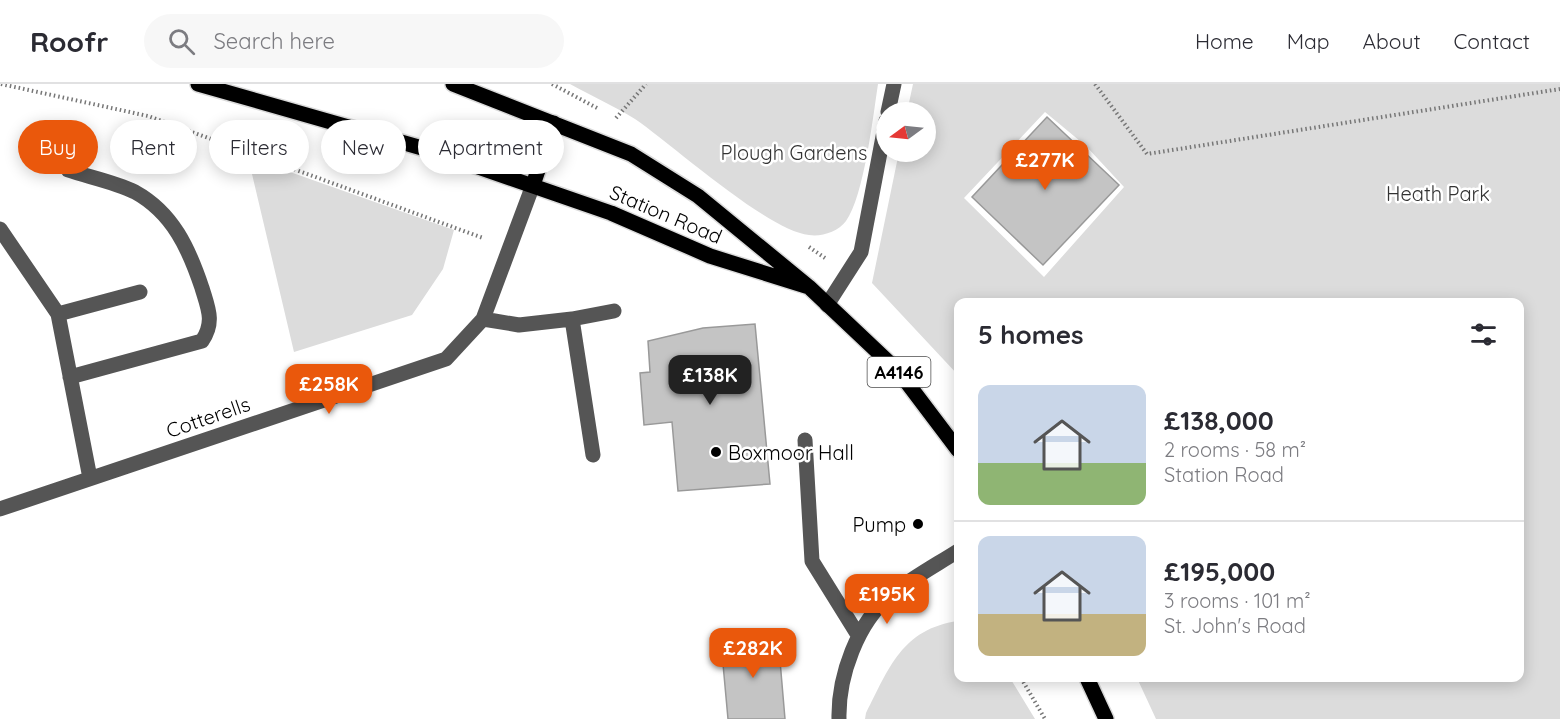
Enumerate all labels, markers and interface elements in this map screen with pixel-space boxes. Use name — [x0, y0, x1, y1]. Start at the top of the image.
search box — [144, 14, 564, 68]
text: Roofr — [30, 24, 108, 59]
icon: search — [165, 25, 198, 58]
text: Search here — [213, 27, 335, 55]
text: Home — [1195, 28, 1254, 54]
text: Map — [1287, 28, 1330, 54]
text: About — [1363, 28, 1421, 54]
text: Contact — [1454, 28, 1530, 54]
north arrow — [876, 102, 936, 162]
map controls — [876, 102, 936, 162]
chip: Buy — [18, 120, 98, 174]
chip: Rent — [110, 120, 197, 174]
chip: Filters — [209, 120, 309, 174]
chip: New — [321, 120, 406, 174]
chip: Apartment — [418, 120, 564, 174]
park label: Plough Gardens — [721, 140, 867, 165]
pin: £277K — [1003, 140, 1087, 191]
text: £277K — [1016, 147, 1074, 172]
street label: Station Road — [606, 179, 726, 249]
park label: Heath Park — [1386, 181, 1490, 206]
text: 5 homes — [978, 318, 1084, 351]
icon: filters — [1467, 318, 1500, 351]
pin: £138K — [668, 355, 752, 406]
road number: A4146 — [868, 357, 930, 387]
text: £138K — [682, 362, 738, 387]
pin: £258K — [287, 364, 371, 415]
text: £258K — [299, 371, 359, 396]
street label: Cotterells — [163, 391, 253, 443]
text: £138,000 — [1164, 404, 1274, 437]
icon: home — [1026, 409, 1098, 481]
text: 2 rooms · 58 m² — [1164, 437, 1306, 462]
place label: Boxmoor Hall — [728, 440, 854, 465]
marker: Boxmoor Hall — [709, 445, 723, 459]
text: Station Road — [1164, 462, 1284, 487]
place label: Pump — [852, 512, 906, 537]
marker: Pump — [911, 517, 925, 531]
text: £195,000 — [1164, 555, 1275, 588]
icon: home — [1026, 560, 1098, 632]
pin: £195K — [845, 574, 929, 625]
text: £195K — [859, 581, 915, 606]
text: 3 rooms · 101 m² — [1164, 588, 1311, 613]
text: St. John's Road — [1164, 613, 1306, 638]
pin: £282K — [711, 628, 795, 679]
text: £282K — [723, 635, 783, 660]

